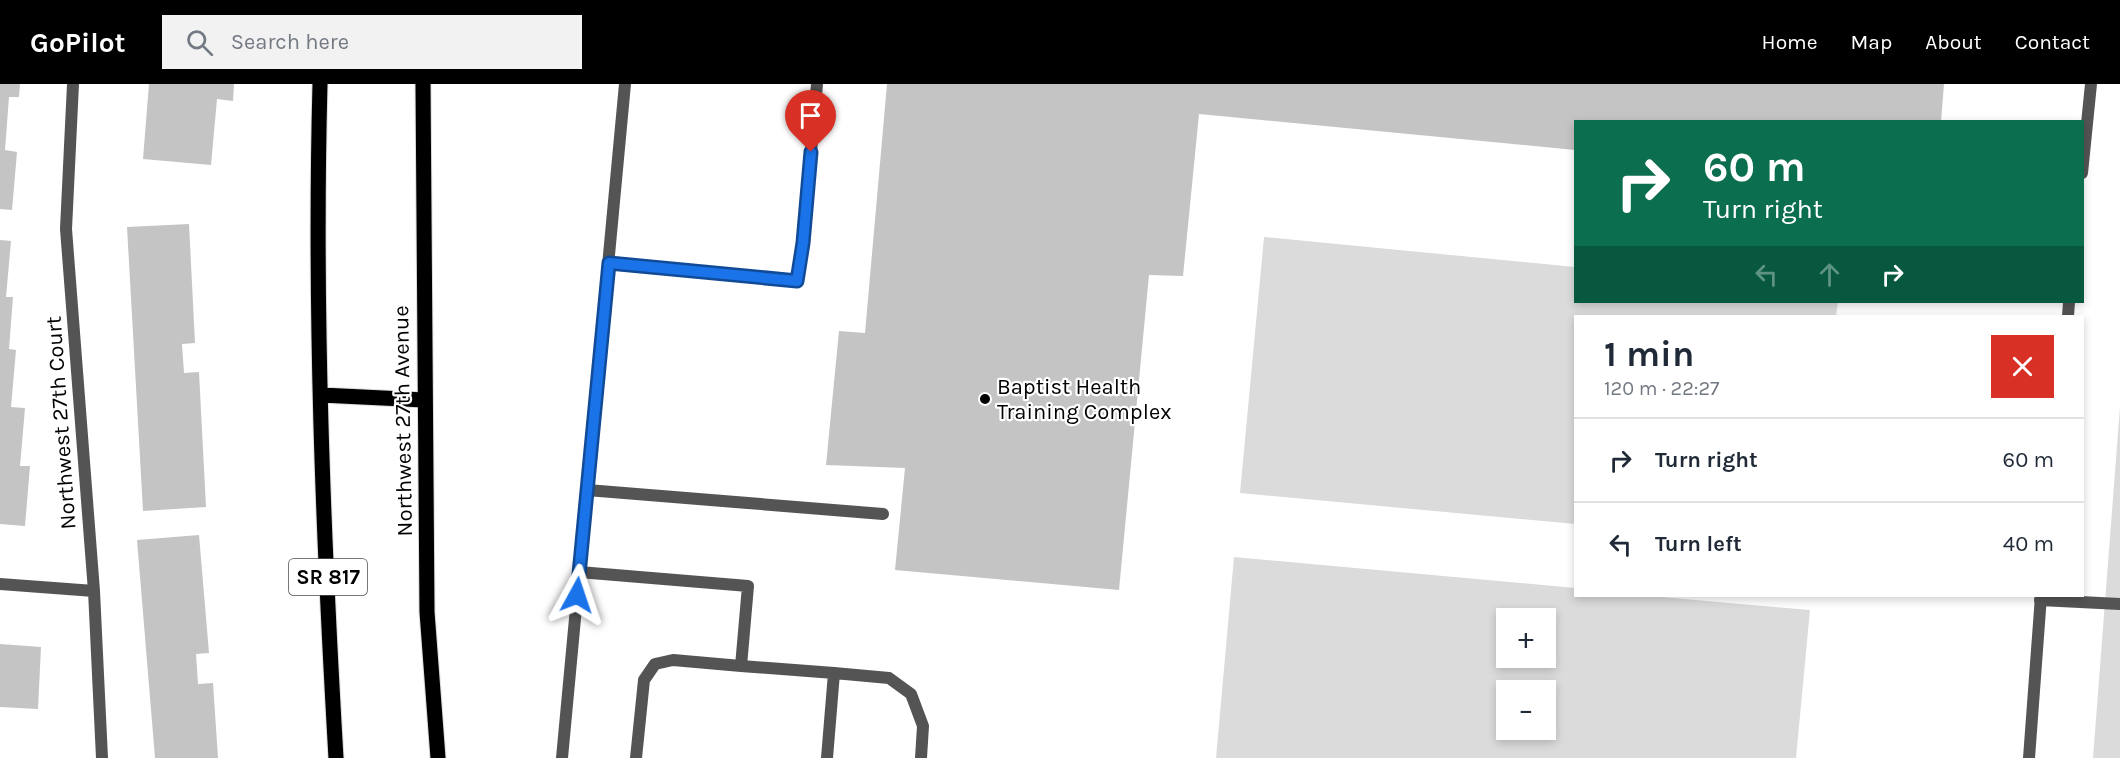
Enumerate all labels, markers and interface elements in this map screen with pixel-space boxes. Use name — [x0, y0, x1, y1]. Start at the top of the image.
search box — [162, 15, 582, 69]
text: GoPilot — [30, 26, 126, 59]
icon: search — [183, 26, 216, 59]
text: Search here — [231, 29, 349, 55]
text: Home — [1762, 30, 1818, 54]
text: Map — [1851, 30, 1892, 54]
text: About — [1925, 30, 1982, 54]
text: Contact — [2015, 30, 2090, 54]
pin — [785, 90, 836, 152]
icon: arrive — [794, 99, 827, 132]
text: 60 m — [1703, 142, 1806, 192]
icon: right — [1604, 144, 1682, 222]
text: Turn right — [1703, 193, 1823, 225]
icon: left — [1750, 258, 1783, 291]
icon: ahead — [1813, 258, 1846, 291]
icon: right — [1876, 258, 1909, 291]
street label: Northwest 27th Avenue — [388, 305, 418, 537]
street label: Northwest 27th Court — [41, 315, 81, 530]
text: 1 min — [1604, 333, 1694, 375]
button: close — [1991, 335, 2054, 398]
place label: Baptist Health Training Complex — [997, 374, 1171, 425]
text: 120 m · 22:27 — [1604, 377, 1719, 400]
marker: Baptist Health Training Complex — [978, 392, 992, 406]
icon: right — [1604, 444, 1637, 477]
text: Turn right — [1655, 447, 1758, 473]
text: 60 m — [2003, 447, 2054, 473]
icon: left — [1604, 528, 1637, 561]
text: Turn left — [1655, 531, 1742, 557]
text: 40 m — [2003, 531, 2054, 557]
road number: SR 817 — [289, 559, 367, 595]
position arrow — [545, 563, 609, 627]
map controls — [1496, 608, 1556, 740]
button: + — [1496, 608, 1556, 668]
button: − — [1496, 680, 1556, 740]

